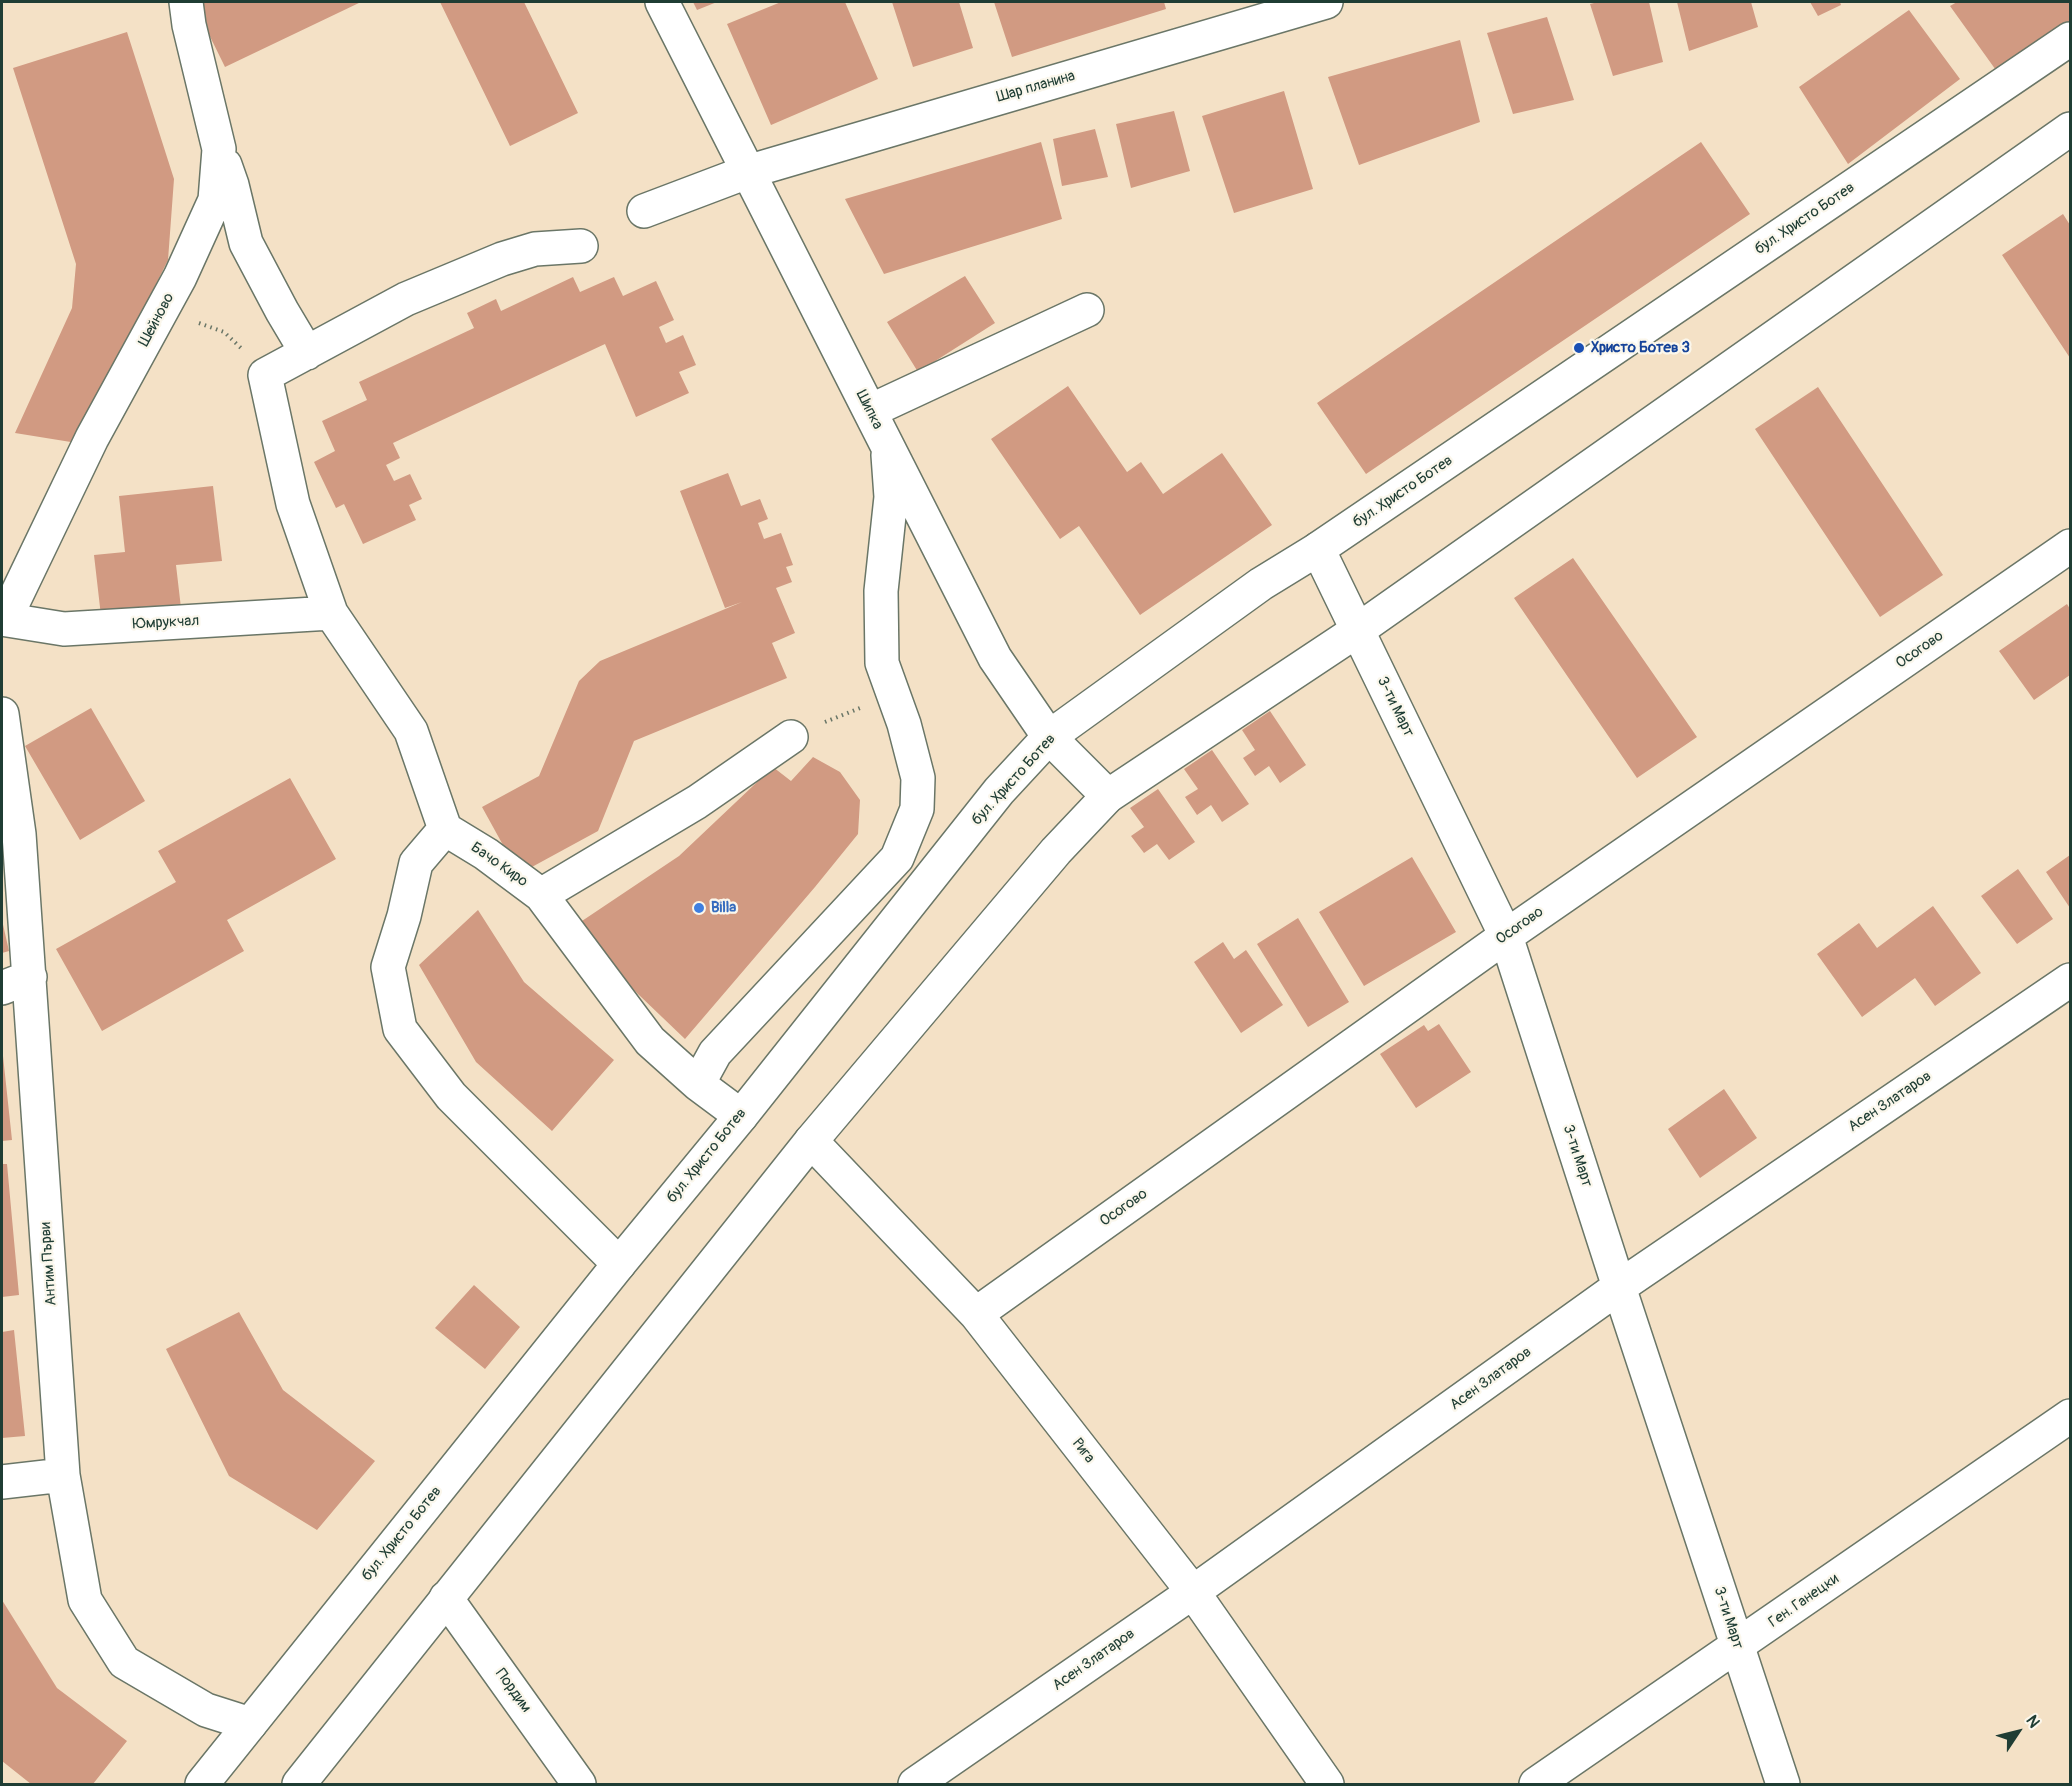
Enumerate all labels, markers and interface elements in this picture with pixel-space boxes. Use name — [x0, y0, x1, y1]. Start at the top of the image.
street label: Шар планина — [995, 67, 1077, 107]
street label: бул. Христо Ботев — [1752, 179, 1858, 259]
street label: Шейново — [135, 290, 179, 350]
place label: Христо Ботев 3 — [1591, 339, 1690, 357]
marker: Христо Ботев 3 — [1572, 341, 1586, 355]
street label: Шипка — [852, 388, 886, 432]
street label: бул. Христо Ботев — [1350, 452, 1456, 532]
street label: Юмрукчал — [132, 612, 200, 634]
street label: Осогово — [1893, 627, 1947, 673]
street label: 3-ти Март — [1373, 674, 1417, 740]
street label: бул. Христо Ботев — [968, 731, 1060, 829]
street label: Бачо Киро — [467, 839, 531, 891]
place label: Billa — [711, 899, 736, 917]
marker: Billa — [692, 901, 706, 915]
street label: Осогово — [1493, 903, 1547, 949]
street label: Асен Златаров — [1845, 1068, 1935, 1136]
street label: бул. Христо Ботев — [663, 1105, 751, 1207]
street label: 3-ти Март — [1558, 1123, 1596, 1189]
street label: Осогово — [1097, 1185, 1151, 1231]
street label: Антим Първи — [37, 1221, 61, 1307]
street label: Асен Златаров — [1447, 1343, 1535, 1415]
street label: Рига — [1068, 1435, 1098, 1467]
street label: бул. Христо Ботев — [358, 1483, 446, 1585]
street label: Ген. Ганецки — [1765, 1570, 1843, 1632]
street label: 3-ти Март — [1709, 1585, 1747, 1651]
street label: Асен Златаров — [1049, 1625, 1139, 1695]
street label: Пордим — [491, 1666, 535, 1716]
north arrow — [1988, 1702, 2048, 1762]
text: N — [2021, 1711, 2044, 1732]

